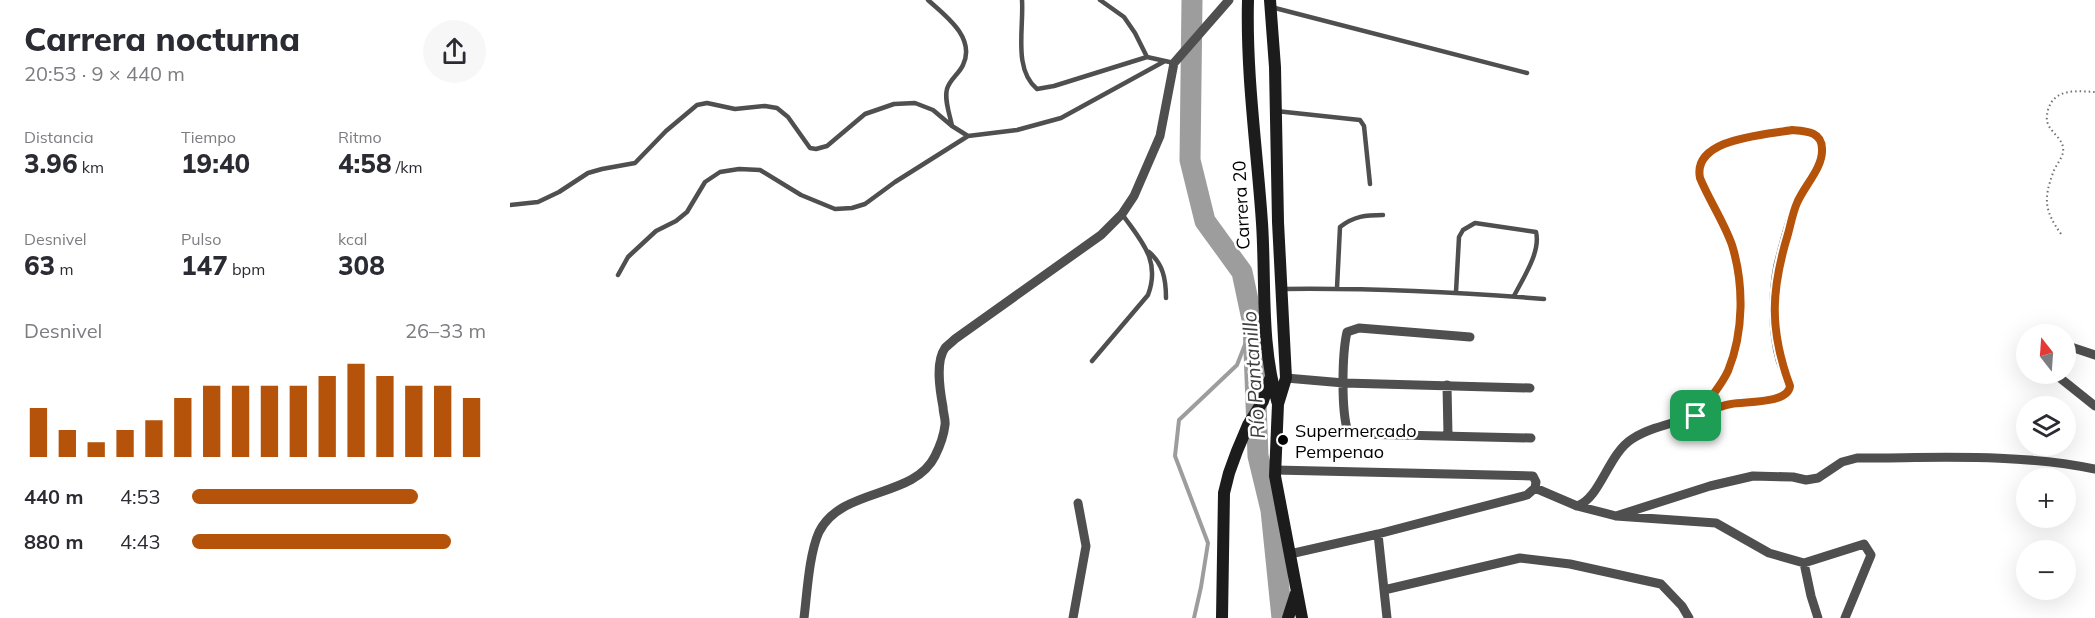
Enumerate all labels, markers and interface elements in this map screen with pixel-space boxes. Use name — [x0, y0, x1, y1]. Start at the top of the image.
text: Carrera nocturna — [24, 18, 300, 59]
button: share — [423, 20, 486, 83]
text: 20:53 · 9 × 440 m — [24, 61, 185, 86]
text: Distancia — [24, 127, 94, 147]
text: Tiempo — [181, 127, 236, 147]
text: Ritmo — [338, 127, 382, 147]
text: 3.96 — [24, 147, 78, 180]
text: 19:40 — [181, 147, 250, 180]
text: 4:58 — [338, 147, 392, 180]
text: km — [78, 157, 104, 177]
text: /km — [392, 157, 423, 177]
street label: Carrera 20 — [1227, 160, 1255, 250]
text: Desnivel — [24, 229, 87, 249]
text: Pulso — [181, 229, 221, 249]
text: kcal — [338, 229, 367, 249]
text: 63 — [24, 249, 55, 282]
text: 147 — [181, 249, 228, 282]
text: 308 — [338, 249, 385, 282]
text: m — [55, 259, 73, 279]
text: bpm — [228, 259, 265, 279]
water label: Río Pantanillo — [1236, 310, 1270, 440]
text: Desnivel — [24, 318, 102, 343]
text: 26–33 m — [405, 318, 486, 343]
north arrow — [2016, 324, 2076, 384]
map controls — [2016, 324, 2076, 600]
pin — [1670, 390, 1721, 441]
button: layers — [2016, 396, 2076, 456]
icon: arrive — [1679, 399, 1712, 432]
place label: Supermercado Pempenao — [1295, 419, 1416, 463]
marker: Supermercado Pempenao — [1276, 433, 1290, 447]
button: + — [2016, 468, 2076, 528]
text: 440 m — [24, 484, 83, 509]
text: 4:53 — [120, 484, 161, 509]
text: 880 m — [24, 529, 83, 554]
text: 4:43 — [120, 529, 161, 554]
button: − — [2016, 540, 2076, 600]

